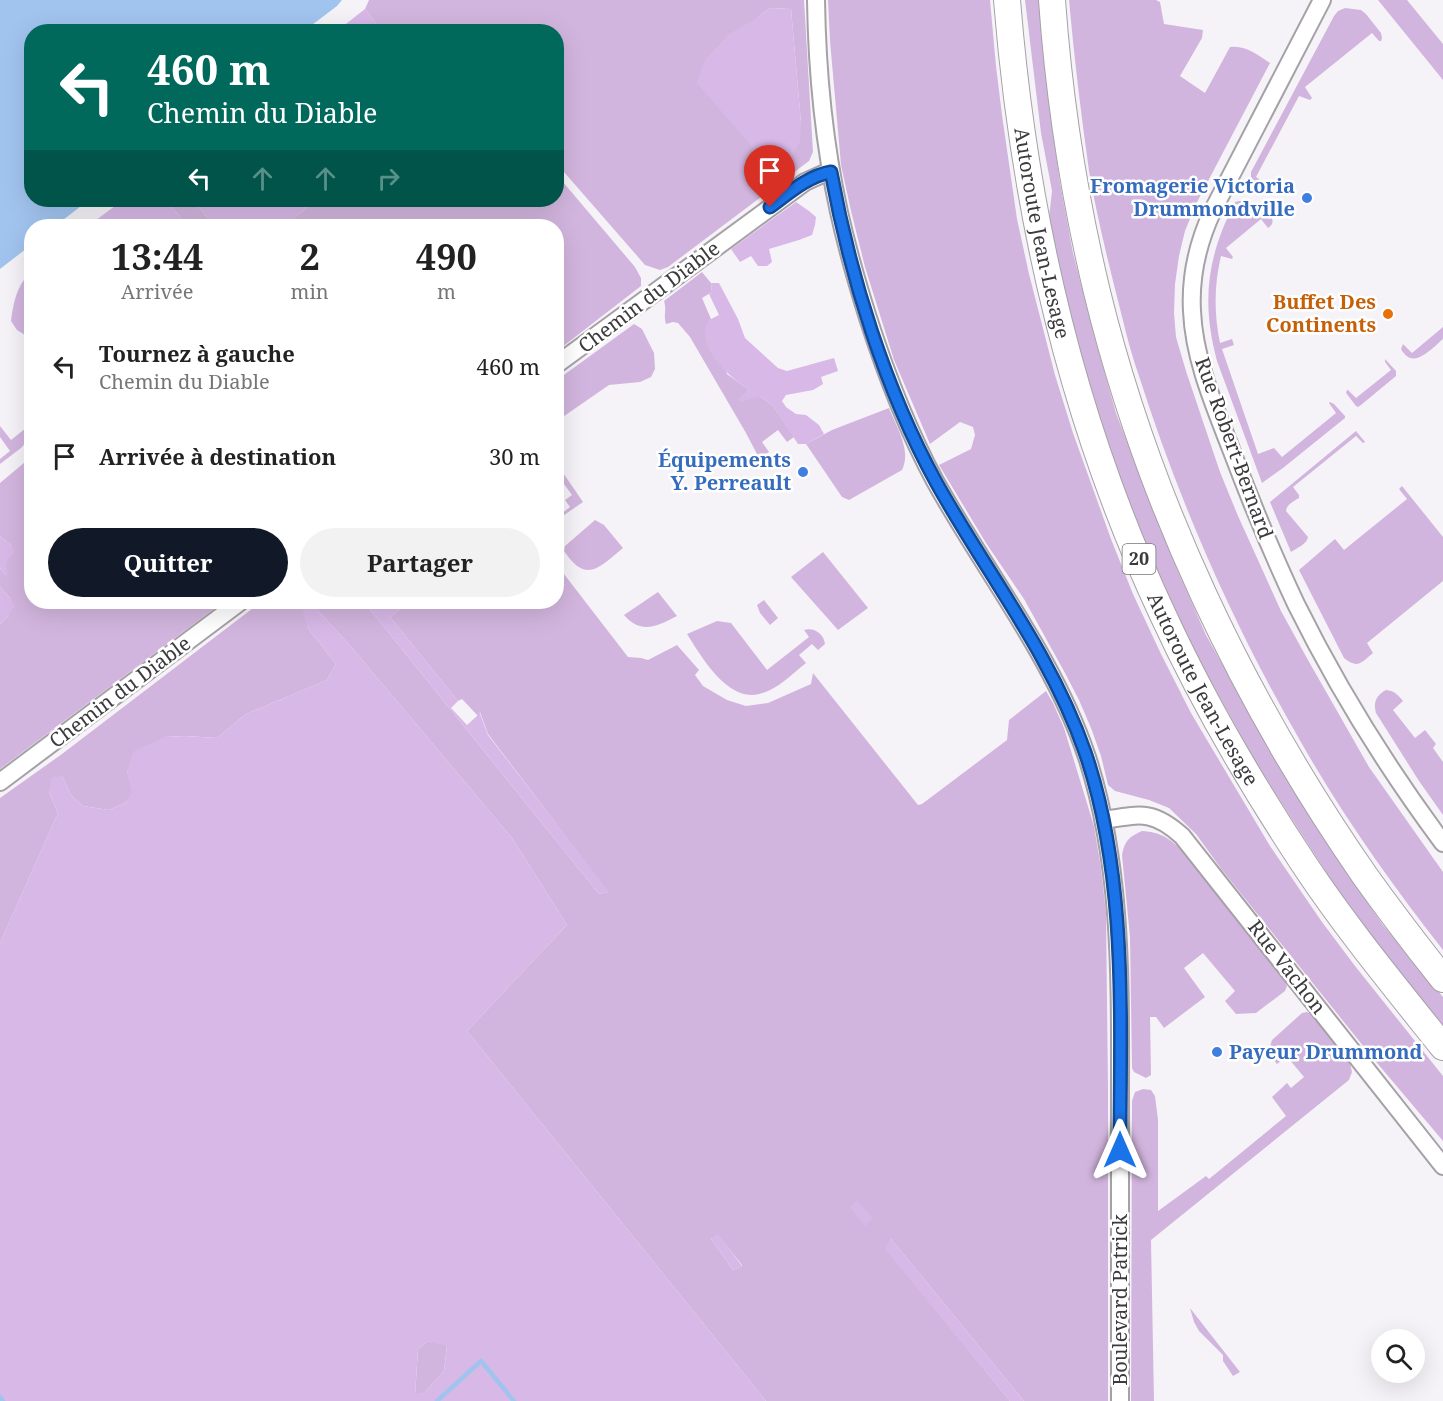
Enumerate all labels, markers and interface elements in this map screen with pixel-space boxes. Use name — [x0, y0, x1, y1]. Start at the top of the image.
text: 460 m — [147, 40, 271, 97]
icon: left — [48, 48, 126, 126]
text: Chemin du Diable — [147, 94, 377, 131]
street label: Autoroute Jean-Lesage — [1008, 126, 1077, 342]
pin — [744, 145, 795, 207]
icon: arrive — [753, 154, 786, 187]
icon: left — [183, 162, 216, 195]
icon: ahead — [246, 162, 279, 195]
icon: ahead — [309, 162, 342, 195]
icon: right — [372, 162, 405, 195]
place label: Fromagerie Victoria Drummondville — [1090, 172, 1295, 222]
marker: Fromagerie Victoria Drummondville — [1300, 191, 1314, 205]
text: 13:44 — [111, 232, 203, 281]
text: 2 — [299, 232, 320, 281]
text: 490 — [416, 232, 477, 281]
street label: Chemin du Diable — [572, 234, 725, 359]
text: Arrivée — [121, 278, 193, 305]
text: min — [291, 278, 329, 305]
text: m — [437, 278, 456, 305]
place label: Buffet Des Continents — [1266, 288, 1376, 338]
marker: Buffet Des Continents — [1381, 307, 1395, 321]
text: Tournez à gauche — [99, 338, 295, 368]
icon: left — [48, 350, 81, 383]
text: 460 m — [477, 351, 540, 381]
street label: Rue Robert-Bernard — [1189, 353, 1280, 542]
text: Chemin du Diable — [99, 368, 270, 395]
icon: arrive — [48, 440, 81, 473]
text: Arrivée à destination — [99, 441, 336, 471]
text: 30 m — [489, 441, 540, 471]
place label: Équipements Y. Perreault — [658, 446, 791, 496]
marker: Équipements Y. Perreault — [796, 465, 810, 479]
button: Quitter — [48, 528, 288, 597]
button: Partager — [300, 528, 540, 597]
road number: 20 — [1122, 544, 1156, 574]
street label: Autoroute Jean-Lesage — [1141, 588, 1265, 790]
street label: Chemin du Diable — [43, 629, 196, 754]
street label: Rue Vachon — [1242, 914, 1333, 1019]
place label: Payeur Drummond — [1229, 1038, 1423, 1065]
marker: Payeur Drummond — [1210, 1045, 1224, 1059]
position arrow — [1088, 1118, 1152, 1182]
street label: Boulevard Patrick — [1106, 1214, 1133, 1386]
map controls — [1371, 1329, 1425, 1383]
button: search — [1371, 1329, 1425, 1383]

